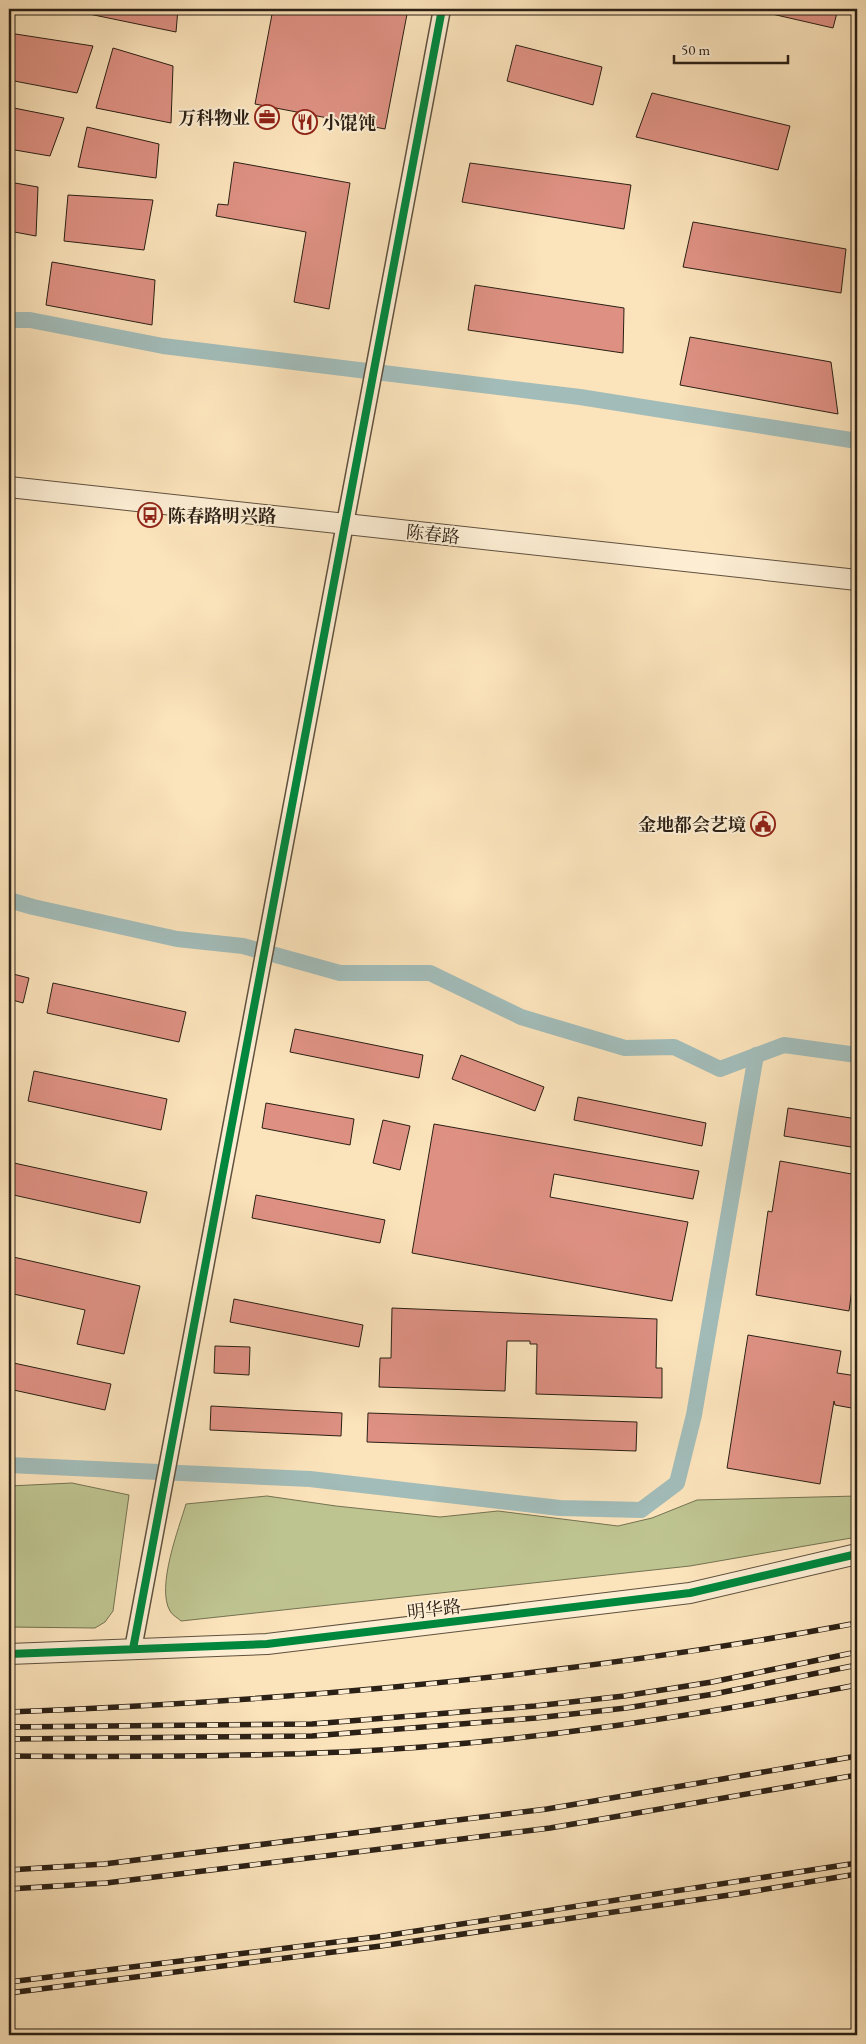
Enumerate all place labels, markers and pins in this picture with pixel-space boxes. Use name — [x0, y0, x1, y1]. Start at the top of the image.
office icon: 万科物业 — [254, 104, 280, 130]
place label: 万科物业 — [178, 106, 250, 129]
restaurant icon: 小馄饨 — [292, 109, 318, 135]
place label: 小馄饨 — [322, 111, 376, 134]
bus stop icon: 陈春路明兴路 — [137, 502, 163, 528]
place label: 陈春路明兴路 — [168, 504, 276, 527]
public building icon: 金地都会艺境 — [750, 811, 776, 837]
place label: 金地都会艺境 — [638, 813, 746, 836]

